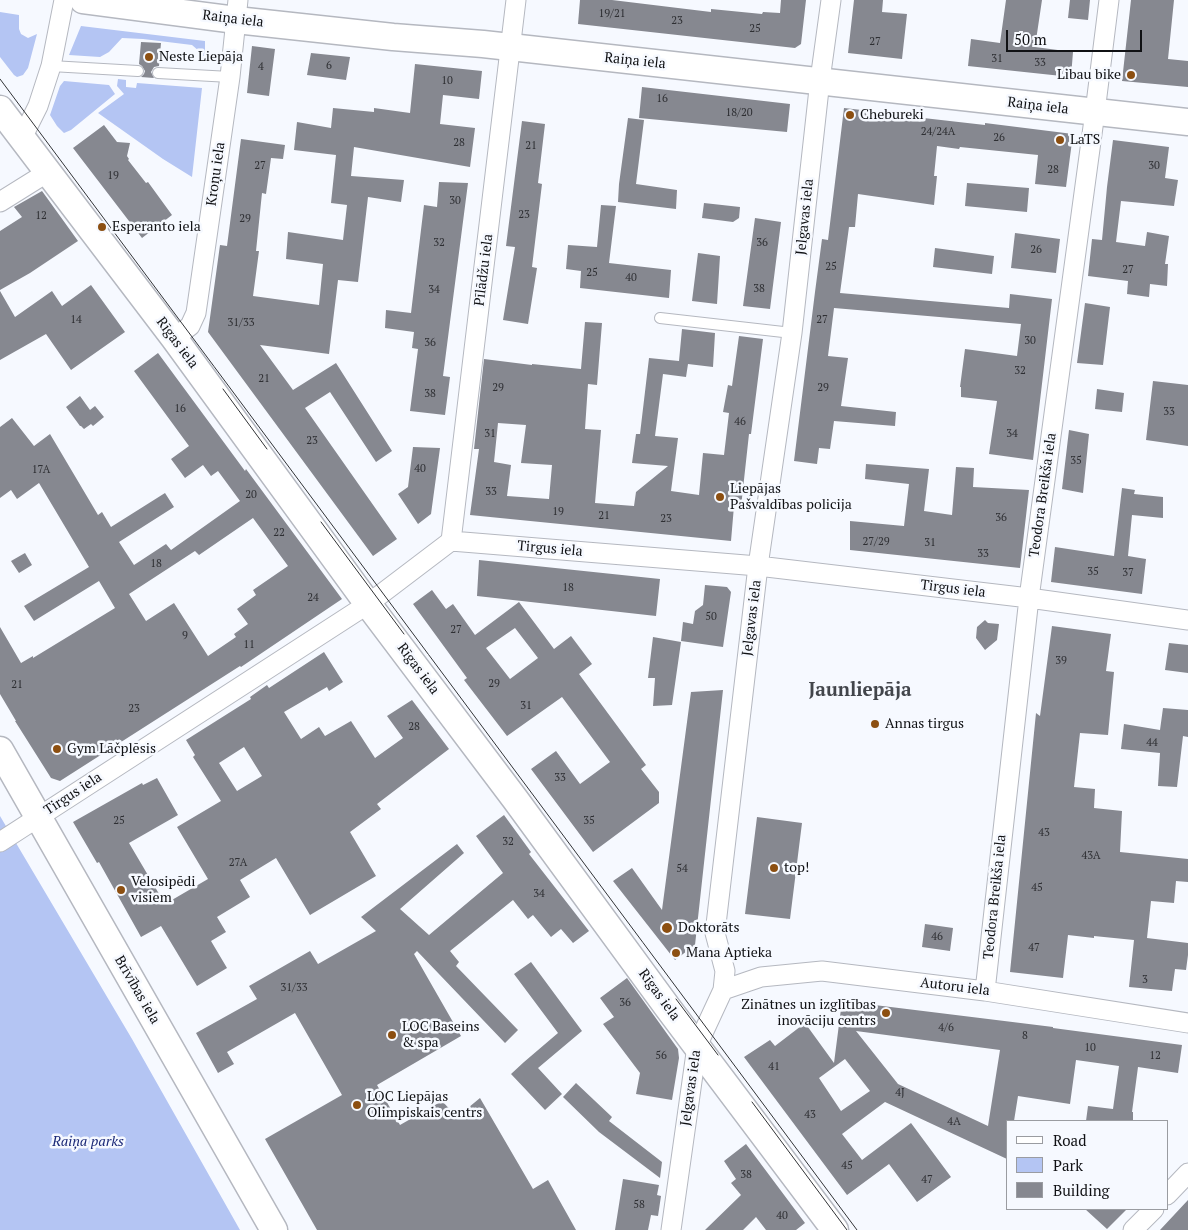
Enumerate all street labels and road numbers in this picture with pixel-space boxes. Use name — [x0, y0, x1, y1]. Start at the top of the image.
street label: Raiņa iela — [201, 7, 265, 31]
street label: Raiņa iela — [604, 49, 666, 73]
street label: Raiņa iela — [1006, 94, 1070, 118]
street label: Kroņu iela — [203, 141, 229, 207]
street label: Jelgavas iela — [793, 178, 817, 256]
street label: Pīlādžu iela — [471, 233, 497, 307]
street label: Rīgas iela — [152, 314, 202, 372]
street label: Teodora Breikša iela — [1026, 432, 1060, 558]
street label: Tirgus iela — [517, 538, 583, 560]
street label: Tirgus iela — [919, 577, 987, 601]
street label: Jelgavas iela — [739, 579, 765, 657]
street label: Rīgas iela — [393, 640, 443, 698]
street label: Tirgus iela — [41, 769, 105, 819]
street label: Teodora Breikša iela — [980, 834, 1010, 960]
street label: Brīvības iela — [111, 953, 163, 1027]
street label: Rīgas iela — [635, 966, 683, 1024]
street label: Autoru iela — [919, 974, 991, 1000]
street label: Jelgavas iela — [677, 1049, 705, 1127]

